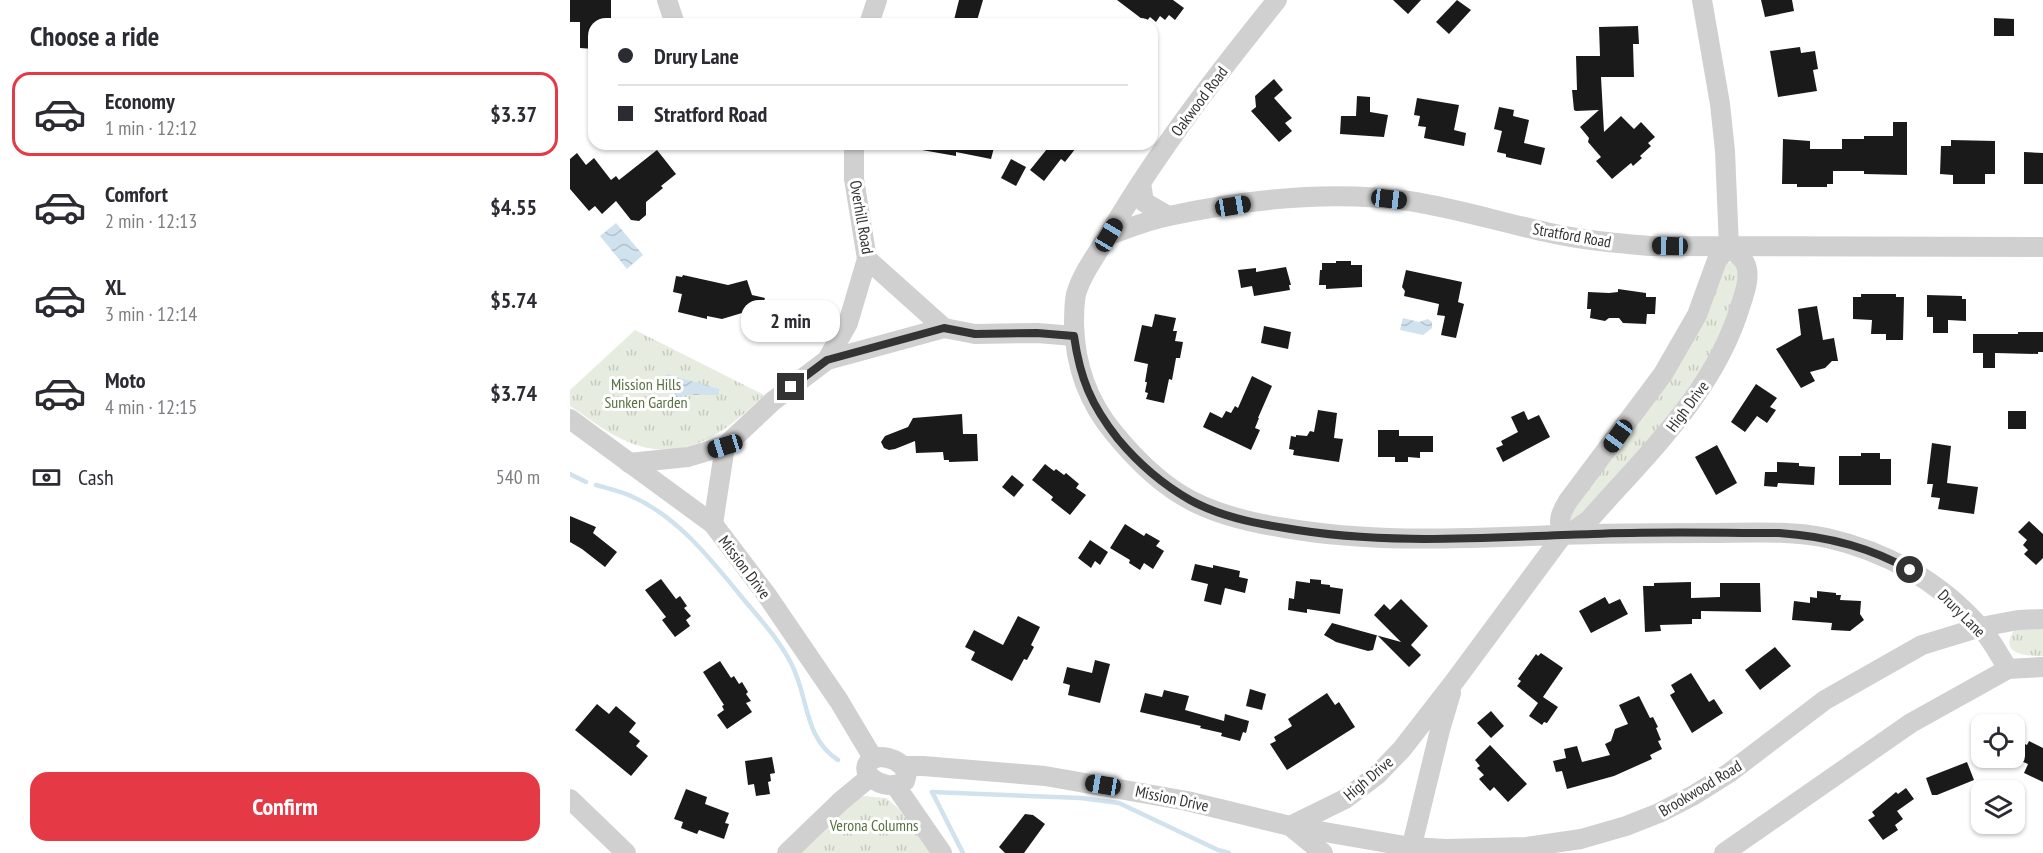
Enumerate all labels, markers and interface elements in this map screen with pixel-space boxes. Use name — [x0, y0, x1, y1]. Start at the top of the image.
text: Choose a ride — [30, 19, 159, 53]
text: Drury Lane — [654, 42, 739, 70]
street label: Oakwood Road — [1166, 62, 1232, 140]
icon: car — [33, 87, 87, 141]
text: Economy — [105, 87, 175, 115]
text: $3.37 — [490, 100, 537, 128]
text: Stratford Road — [654, 100, 767, 128]
text: 1 min · 12:12 — [105, 115, 197, 141]
street label: Overhill Road — [846, 179, 878, 255]
icon: car — [33, 180, 87, 234]
text: Comfort — [105, 180, 168, 208]
car — [1370, 188, 1408, 210]
text: $4.55 — [490, 193, 537, 221]
car — [1214, 194, 1252, 218]
text: 2 min · 12:13 — [105, 208, 197, 234]
car — [1092, 215, 1126, 255]
street label: Stratford Road — [1531, 218, 1613, 252]
car — [1652, 237, 1688, 255]
icon: car — [33, 273, 87, 327]
text: XL — [105, 273, 126, 301]
text: $5.74 — [490, 286, 537, 314]
callout: 2 min — [742, 300, 840, 342]
text: 3 min · 12:14 — [105, 301, 197, 327]
text: 2 min — [770, 308, 811, 334]
icon: car — [33, 366, 87, 420]
text: Moto — [105, 366, 146, 394]
route end — [777, 373, 804, 400]
park label: Mission Hills Sunken Garden — [604, 374, 688, 412]
street label: High Drive — [1661, 377, 1713, 435]
text: $3.74 — [490, 379, 537, 407]
text: 4 min · 12:15 — [105, 394, 197, 420]
car — [1600, 416, 1636, 456]
car — [705, 432, 745, 460]
icon: cash — [30, 461, 63, 494]
text: Cash — [78, 463, 114, 491]
text: 540 m — [496, 464, 540, 490]
street label: Mission Drive — [715, 531, 775, 603]
route start — [1896, 556, 1923, 583]
street label: Drury Lane — [1934, 585, 1990, 641]
map controls — [1971, 714, 2025, 834]
button: locate — [1971, 714, 2025, 768]
street label: High Drive — [1339, 752, 1397, 804]
street label: Brookwood Road — [1655, 756, 1745, 820]
button: Confirm — [30, 772, 540, 841]
car — [1084, 773, 1122, 797]
street label: Mission Drive — [1134, 780, 1210, 816]
button: layers — [1971, 780, 2025, 834]
park label: Verona Columns — [829, 815, 918, 835]

